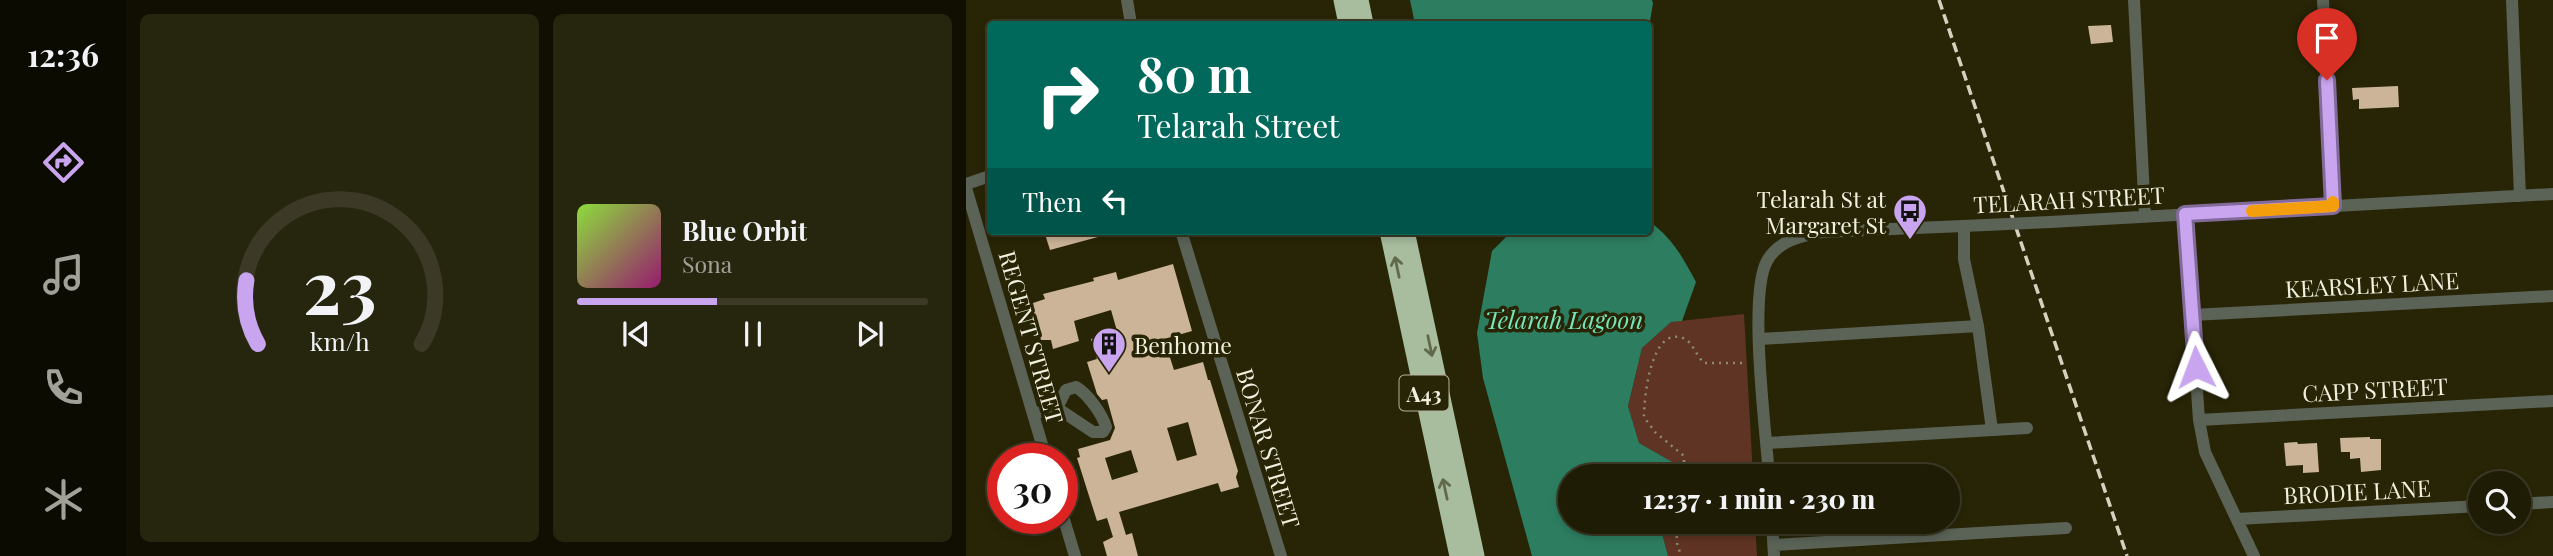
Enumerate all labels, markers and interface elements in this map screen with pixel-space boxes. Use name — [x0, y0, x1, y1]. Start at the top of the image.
pin — [2297, 8, 2357, 80]
icon: arrive — [2308, 19, 2346, 57]
text: 12:36 — [27, 32, 99, 75]
text: 80 m — [1137, 40, 1252, 105]
icon: right — [1022, 49, 1113, 140]
text: Telarah Street — [1137, 103, 1340, 146]
icon: directions — [39, 138, 88, 187]
street label: TELARAH STREET — [1972, 179, 2166, 219]
icon: left — [1096, 182, 1134, 220]
place label: Telarah St at Margaret St — [1757, 183, 1887, 240]
text: Then — [1022, 184, 1082, 219]
bus stop icon: Telarah St at Margaret St — [1891, 192, 1929, 241]
text: Blue Orbit — [682, 213, 807, 248]
text: 23 — [303, 235, 376, 332]
street label: REGENT STREET — [992, 247, 1072, 427]
text: Sona — [682, 248, 732, 279]
icon: music — [39, 250, 88, 299]
one-way arrow — [1389, 256, 1403, 279]
street label: KEARSLEY LANE — [2284, 264, 2460, 304]
water label: Telarah Lagoon — [1485, 303, 1643, 335]
icon: previous — [617, 315, 655, 353]
icon: pause — [734, 315, 772, 353]
icon: next — [851, 315, 889, 353]
text: km/h — [310, 324, 370, 357]
building icon: Benhome — [1090, 325, 1128, 374]
place label: Benhome — [1134, 329, 1232, 360]
position arrow — [2159, 330, 2233, 404]
one-way arrow — [1424, 334, 1437, 357]
icon: phone — [39, 363, 88, 412]
street label: BONAR STREET — [1230, 364, 1308, 532]
street label: CAPP STREET — [2301, 370, 2449, 408]
road number: A43 — [1400, 376, 1448, 410]
speed limit sign: 30 — [987, 443, 1078, 534]
map controls — [2468, 471, 2531, 534]
button: search — [2468, 471, 2531, 534]
street label: BRODIE LANE — [2282, 472, 2432, 510]
icon: climate — [39, 475, 88, 524]
one-way arrow — [1438, 478, 1451, 501]
text: 12:37 · 1 min · 230 m — [1643, 481, 1875, 516]

